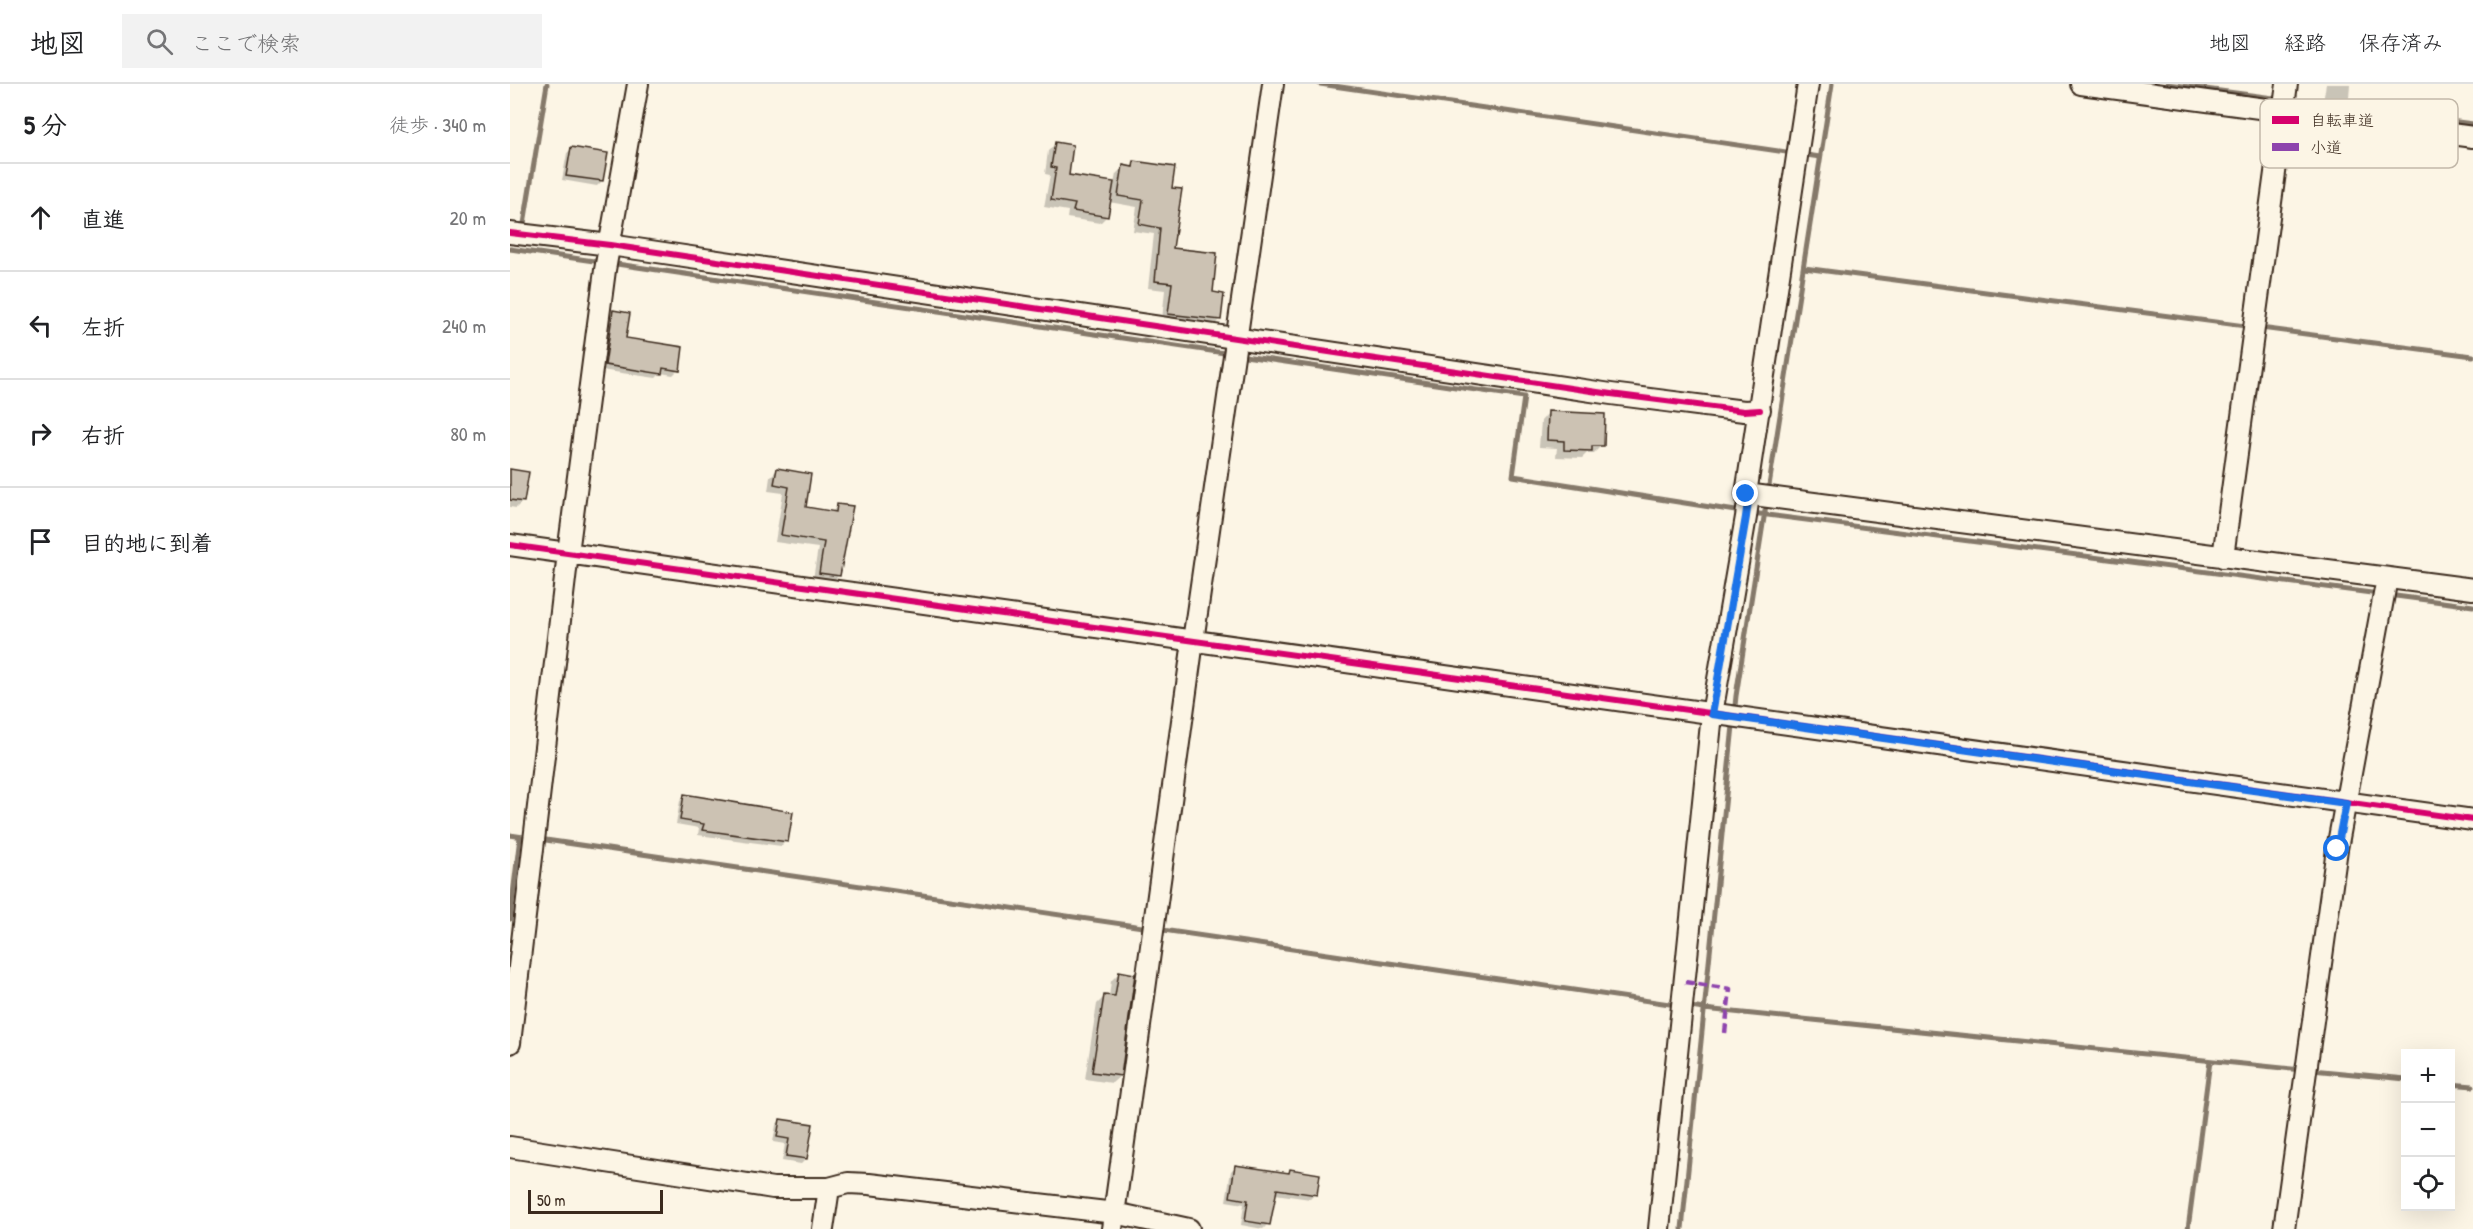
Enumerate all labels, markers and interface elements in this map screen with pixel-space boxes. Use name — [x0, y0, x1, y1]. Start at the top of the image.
search box — [122, 14, 542, 68]
text: 地図 — [30, 24, 86, 62]
icon: search — [143, 25, 176, 58]
text: ここで検索 — [191, 28, 301, 58]
text: 地図 — [2209, 28, 2251, 57]
text: 経路 — [2284, 28, 2326, 57]
text: 保存済み — [2359, 28, 2443, 57]
legend — [2260, 99, 2458, 168]
text: 5 分 — [24, 107, 67, 142]
text: 自転車道 — [2310, 109, 2374, 131]
text: 徒歩 · 340 m — [389, 111, 486, 138]
text: 小道 — [2310, 136, 2342, 158]
icon: ahead — [24, 201, 57, 234]
text: 直進 — [81, 204, 125, 234]
text: 20 m — [449, 204, 486, 231]
icon: left — [24, 309, 57, 342]
text: 左折 — [81, 312, 125, 342]
text: 240 m — [442, 312, 486, 339]
icon: right — [24, 417, 57, 450]
text: 右折 — [81, 420, 125, 450]
text: 80 m — [450, 420, 486, 447]
route end — [1732, 480, 1758, 506]
icon: arrive — [24, 525, 57, 558]
text: 目的地に到着 — [81, 528, 213, 558]
route start — [2323, 835, 2349, 861]
map controls — [2401, 1049, 2455, 1211]
button: + — [2401, 1049, 2455, 1103]
button: − — [2401, 1103, 2455, 1157]
button: locate — [2401, 1157, 2455, 1211]
scale bar — [528, 1187, 663, 1214]
text: 50 m — [537, 1189, 566, 1211]

